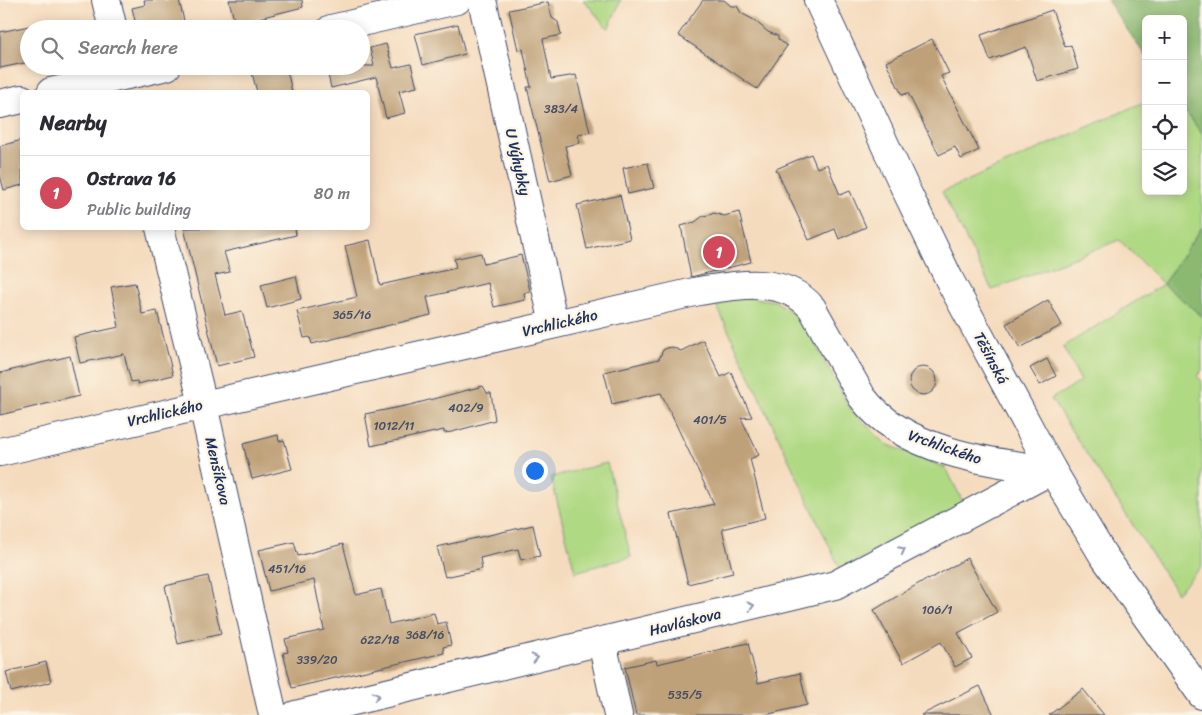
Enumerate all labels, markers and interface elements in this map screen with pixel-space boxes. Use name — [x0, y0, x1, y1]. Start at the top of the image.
map controls — [1142, 15, 1187, 195]
button: + — [1142, 15, 1187, 60]
search box — [20, 20, 370, 75]
text: Search here — [78, 31, 178, 64]
icon: search — [38, 34, 66, 62]
button: − — [1142, 60, 1187, 105]
house number: 383/4 — [544, 98, 578, 120]
text: Nearby — [40, 104, 106, 142]
button: locate — [1142, 105, 1187, 150]
street label: U Výhybky — [498, 126, 538, 199]
button: layers — [1142, 150, 1187, 195]
text: Ostrava 16 — [87, 162, 176, 195]
text: 1 — [53, 179, 59, 208]
text: 80 m — [314, 179, 350, 208]
text: Public building — [87, 195, 191, 224]
pin: 1 — [703, 233, 735, 271]
street label: Vrchlického — [520, 302, 601, 344]
house number: 365/16 — [333, 304, 372, 326]
street label: Těšínská — [966, 327, 1016, 389]
street label: Vrchlického — [125, 392, 206, 434]
house number: 402/9 — [448, 397, 484, 419]
house number: 401/5 — [693, 409, 727, 431]
house number: 1012/11 — [373, 415, 415, 437]
street label: Vrchlického — [905, 422, 986, 472]
street label: Menšíkova — [198, 434, 239, 508]
your location — [522, 458, 548, 484]
one-way arrow — [897, 546, 906, 556]
house number: 451/16 — [268, 558, 306, 580]
house number: 106/1 — [922, 599, 952, 621]
street label: Havláskova — [646, 600, 724, 643]
one-way arrow — [746, 601, 755, 612]
house number: 368/16 — [406, 624, 444, 646]
house number: 622/18 — [360, 629, 400, 651]
house number: 339/20 — [296, 649, 338, 671]
one-way arrow — [530, 653, 539, 664]
house number: 535/5 — [668, 684, 702, 706]
one-way arrow — [372, 691, 381, 702]

